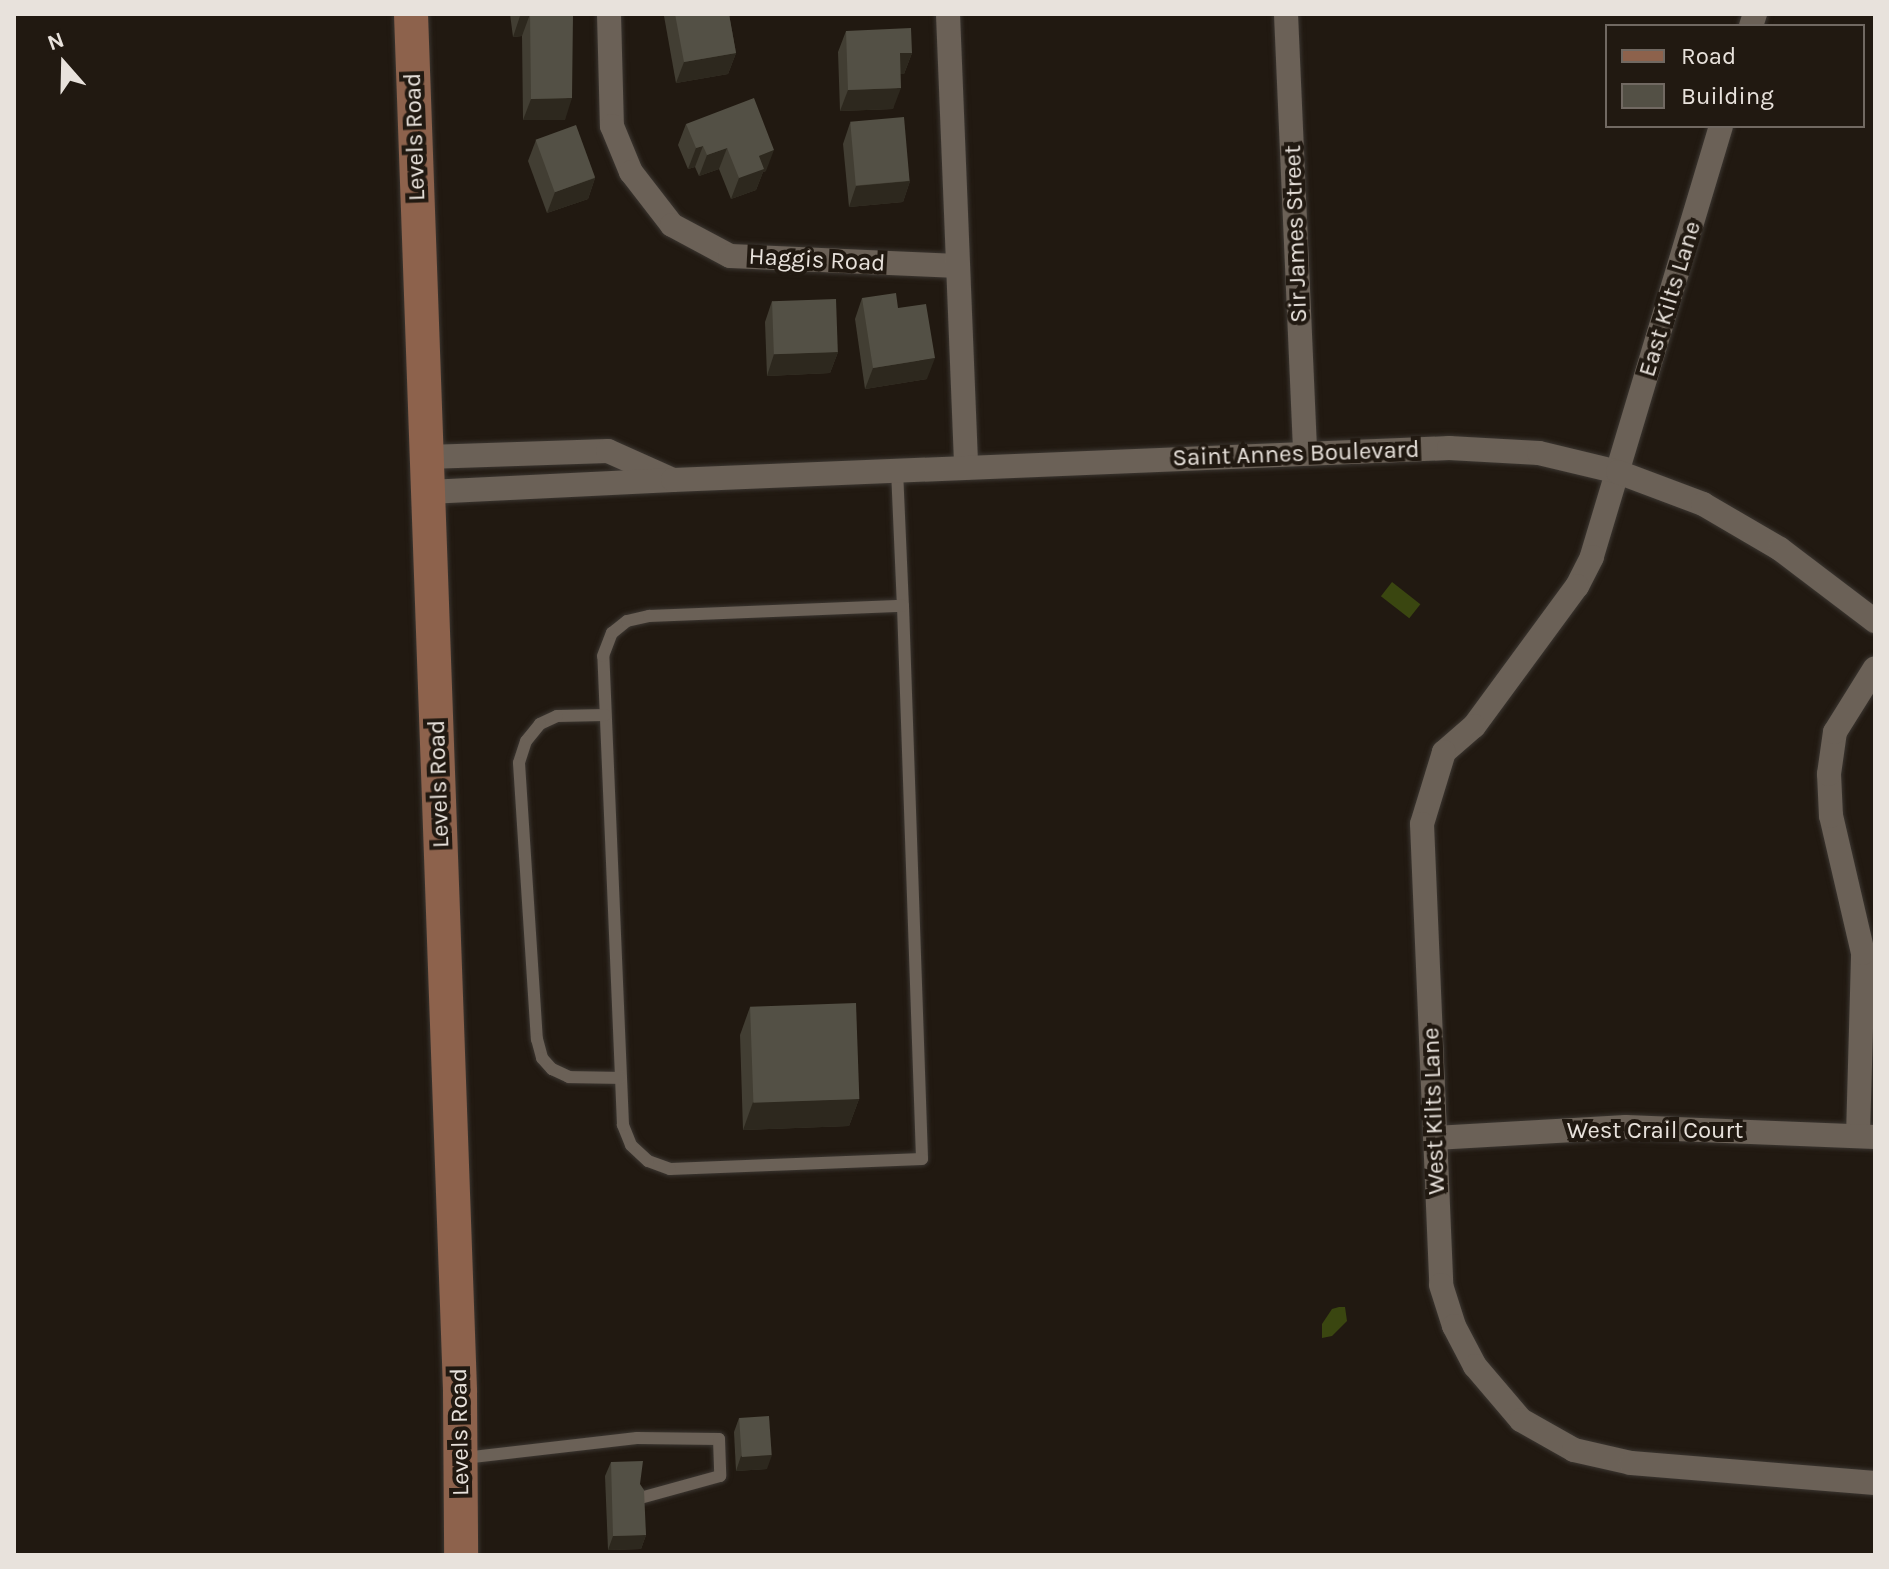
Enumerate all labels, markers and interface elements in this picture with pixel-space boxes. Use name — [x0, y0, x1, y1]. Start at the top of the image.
north arrow — [24, 24, 104, 104]
legend — [1605, 24, 1865, 128]
text: N — [44, 27, 68, 56]
text: Road — [1681, 42, 1736, 70]
street label: Levels Road — [398, 72, 432, 202]
text: Building — [1681, 82, 1774, 110]
street label: Sir James Street — [1279, 145, 1313, 323]
street label: East Kilts Lane — [1633, 218, 1707, 380]
street label: Haggis Road — [748, 242, 886, 278]
street label: Saint Annes Boulevard — [1172, 435, 1420, 473]
street label: Levels Road — [422, 719, 456, 849]
street label: West Kilts Lane — [1417, 1027, 1451, 1195]
street label: West Crail Court — [1567, 1117, 1743, 1145]
street label: Levels Road — [444, 1368, 476, 1496]

